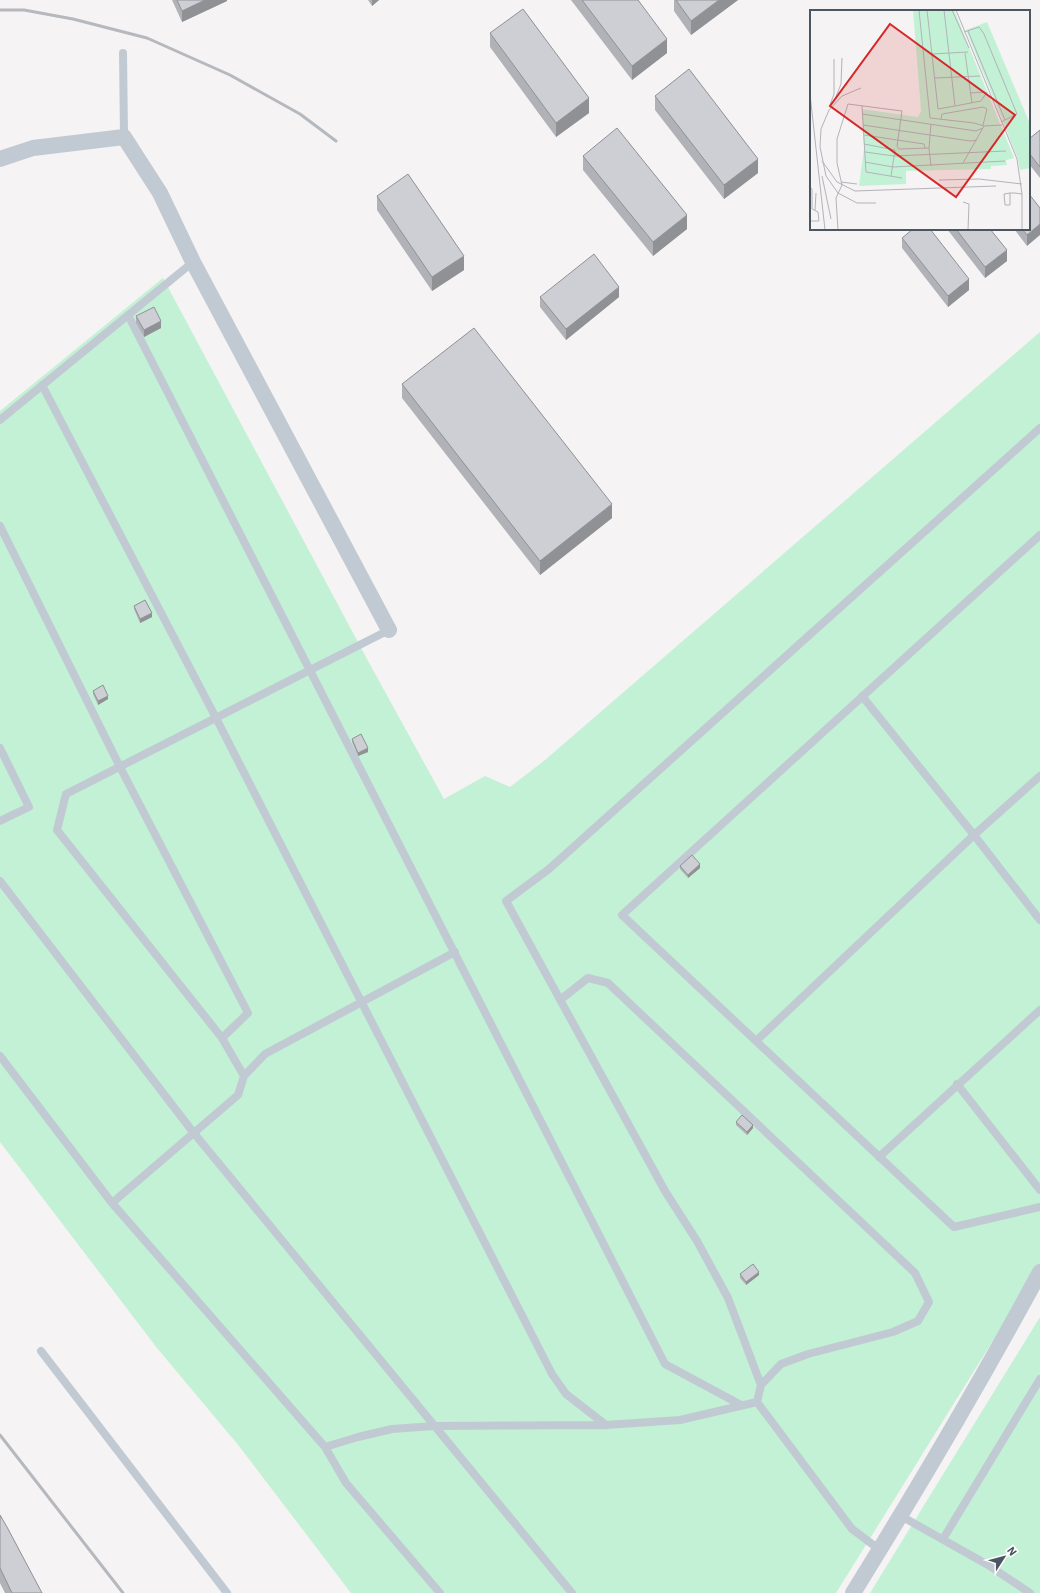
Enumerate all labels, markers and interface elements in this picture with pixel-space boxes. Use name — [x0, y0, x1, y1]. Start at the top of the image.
inset map — [810, 10, 1030, 230]
north arrow — [984, 1537, 1024, 1577]
text: N — [1004, 1544, 1020, 1558]

